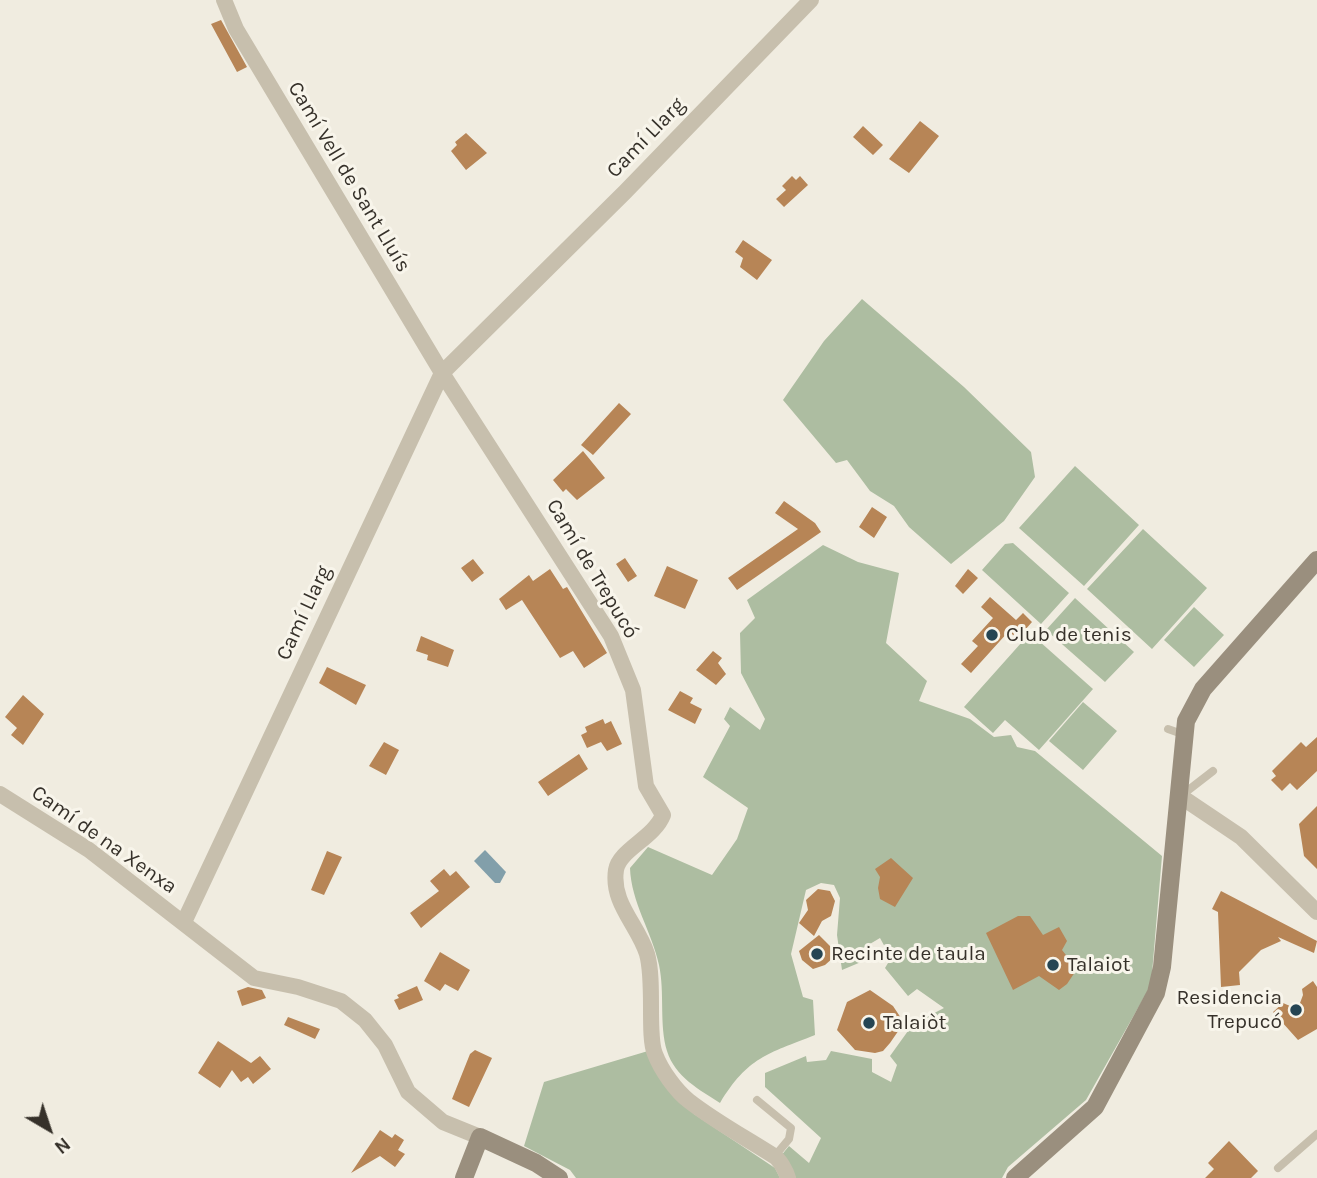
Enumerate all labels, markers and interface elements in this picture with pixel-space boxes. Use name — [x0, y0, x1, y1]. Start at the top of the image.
street label: Camí Vell de Sant Lluís — [282, 77, 416, 277]
street label: Camí Llarg — [602, 93, 690, 183]
street label: Camí de Trepucó — [540, 495, 644, 643]
street label: Camí Llarg — [271, 562, 337, 664]
place label: Club de tenis — [1006, 622, 1132, 648]
marker: Club de tenis — [984, 627, 1000, 643]
street label: Camí de na Xenxa — [26, 780, 182, 900]
place label: Recinte de taula — [831, 941, 986, 967]
marker: Recinte de taula — [809, 946, 825, 962]
place label: Talaiot — [1067, 952, 1130, 978]
marker: Talaiot — [1045, 957, 1061, 973]
place label: Residencia Trepucó — [1177, 985, 1282, 1035]
marker: Residencia Trepucó — [1288, 1002, 1304, 1018]
place label: Talaiòt — [883, 1010, 946, 1036]
marker: Talaiòt — [861, 1015, 877, 1031]
north arrow — [14, 1094, 84, 1164]
text: N — [50, 1132, 74, 1158]

